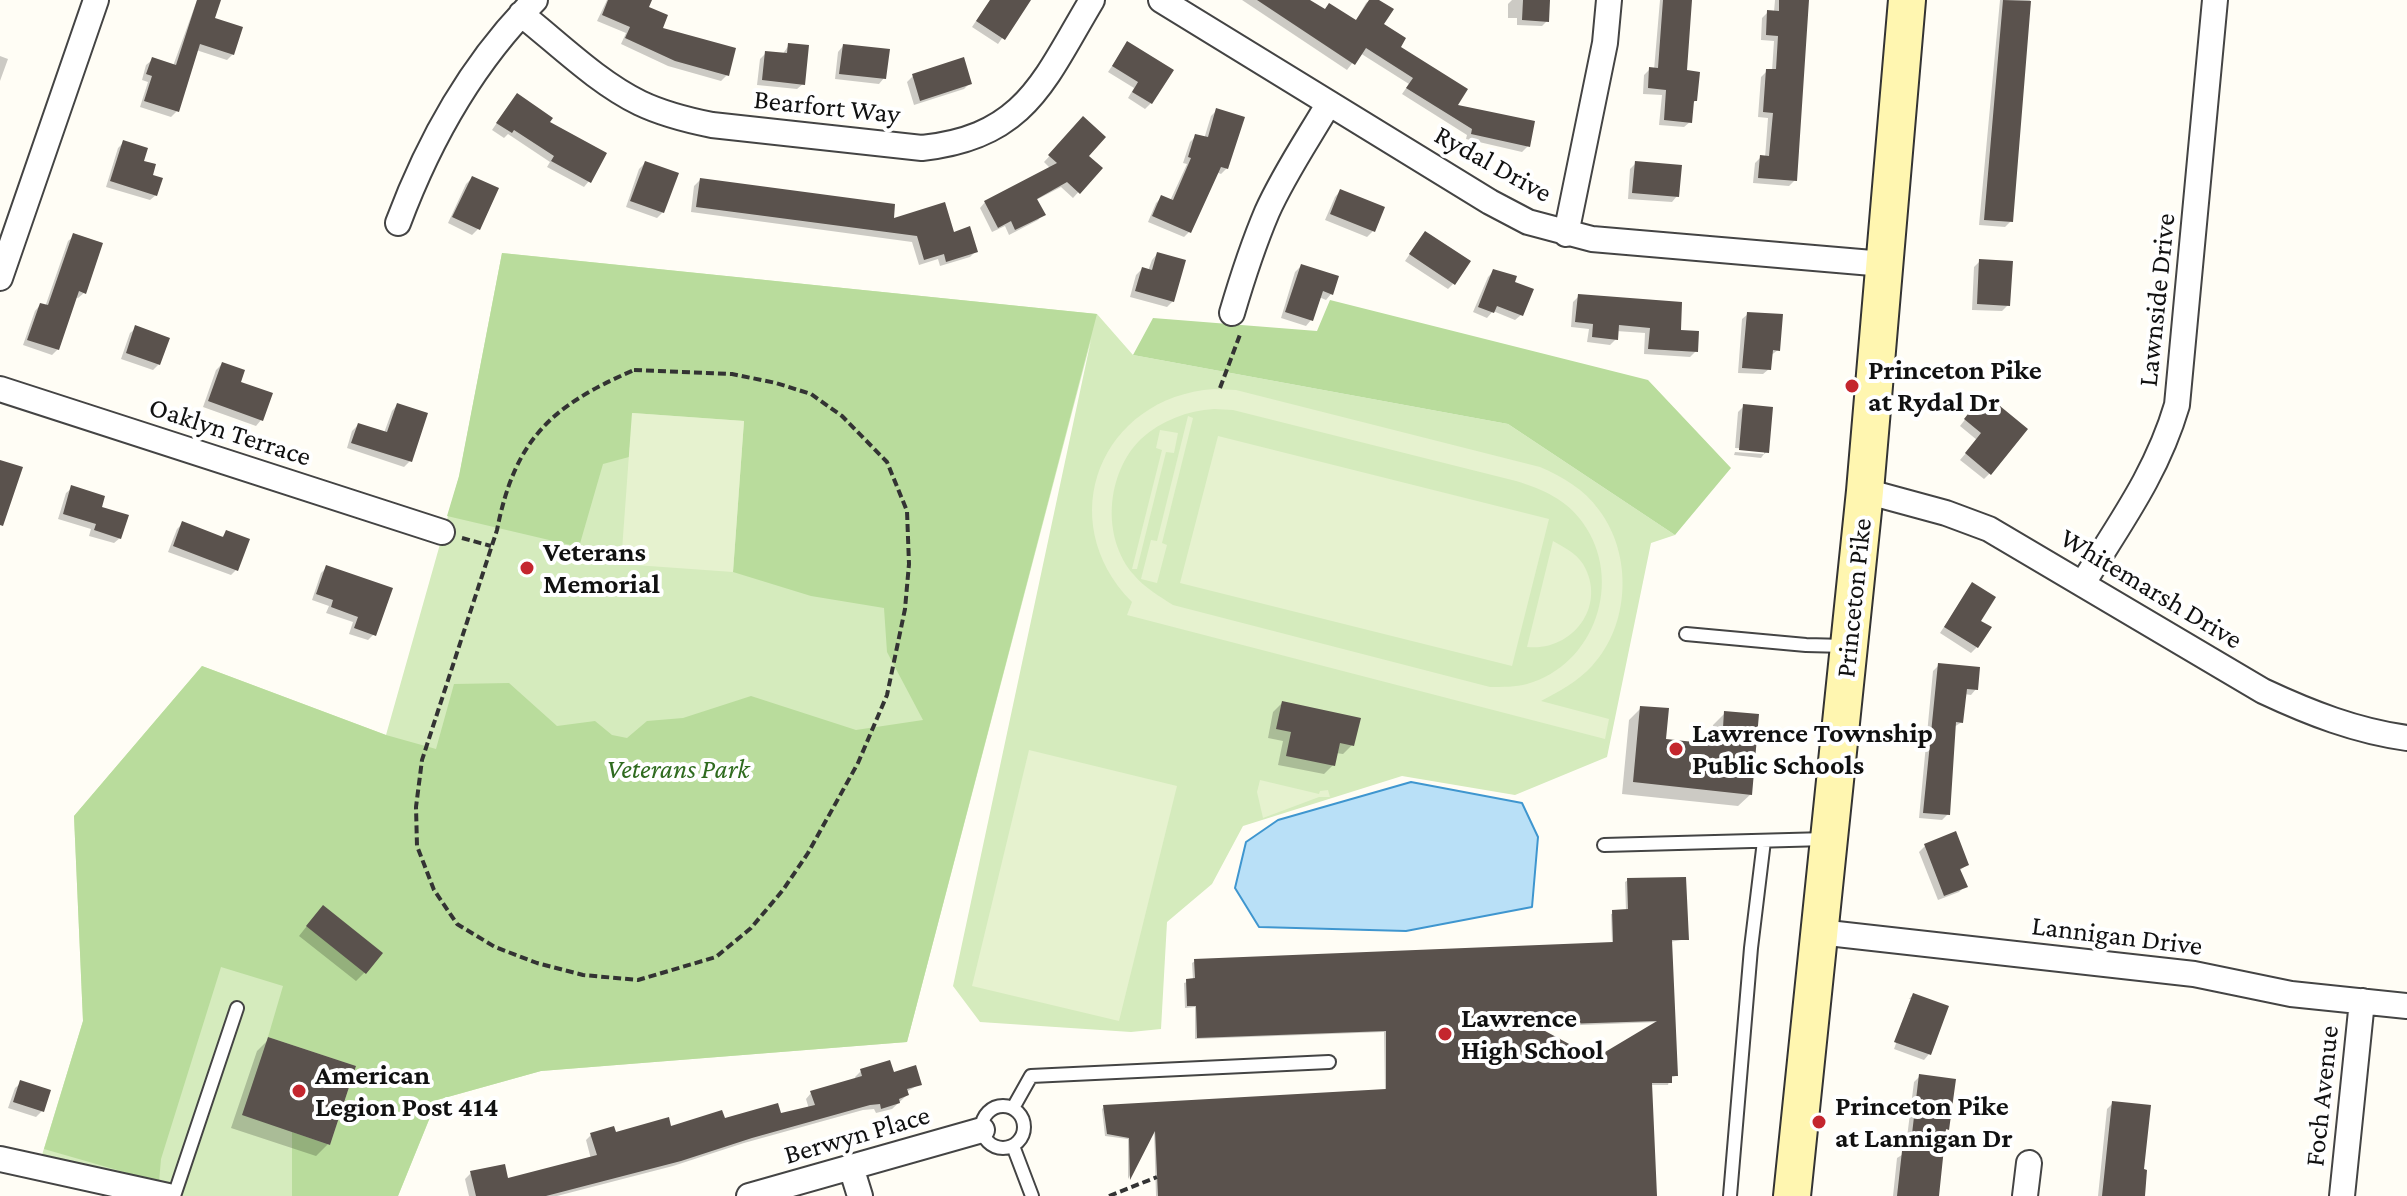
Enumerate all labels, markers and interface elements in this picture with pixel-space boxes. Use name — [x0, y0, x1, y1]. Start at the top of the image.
street label: Bearfort Way — [752, 83, 902, 131]
street label: Rydal Drive — [1429, 118, 1557, 210]
street label: Lawnside Drive — [2131, 212, 2183, 388]
place label: Princeton Pike at Rydal Dr — [1868, 353, 2042, 419]
marker: Princeton Pike at Rydal Dr — [1843, 377, 1861, 395]
street label: Oaklyn Terrace — [145, 390, 315, 474]
street label: Princeton Pike — [1829, 517, 1879, 679]
street label: Whitemarsh Drive — [2054, 521, 2248, 657]
place label: Veterans Memorial — [543, 535, 660, 601]
marker: Veterans Memorial — [518, 559, 536, 577]
place label: Lawrence Township Public Schools — [1692, 716, 1933, 782]
marker: Lawrence Township Public Schools — [1667, 740, 1685, 758]
park label: Veterans Park — [606, 752, 750, 786]
street label: Lannigan Drive — [2030, 909, 2204, 963]
place label: Lawrence High School — [1461, 1001, 1604, 1067]
street label: Foch Avenue — [2298, 1024, 2346, 1168]
marker: Lawrence High School — [1436, 1025, 1454, 1043]
place label: American Legion Post 414 — [315, 1058, 499, 1124]
marker: American Legion Post 414 — [290, 1082, 308, 1100]
place label: Princeton Pike at Lannigan Dr — [1835, 1089, 2013, 1155]
street label: Berwyn Place — [780, 1098, 934, 1172]
marker: Princeton Pike at Lannigan Dr — [1810, 1113, 1828, 1131]

